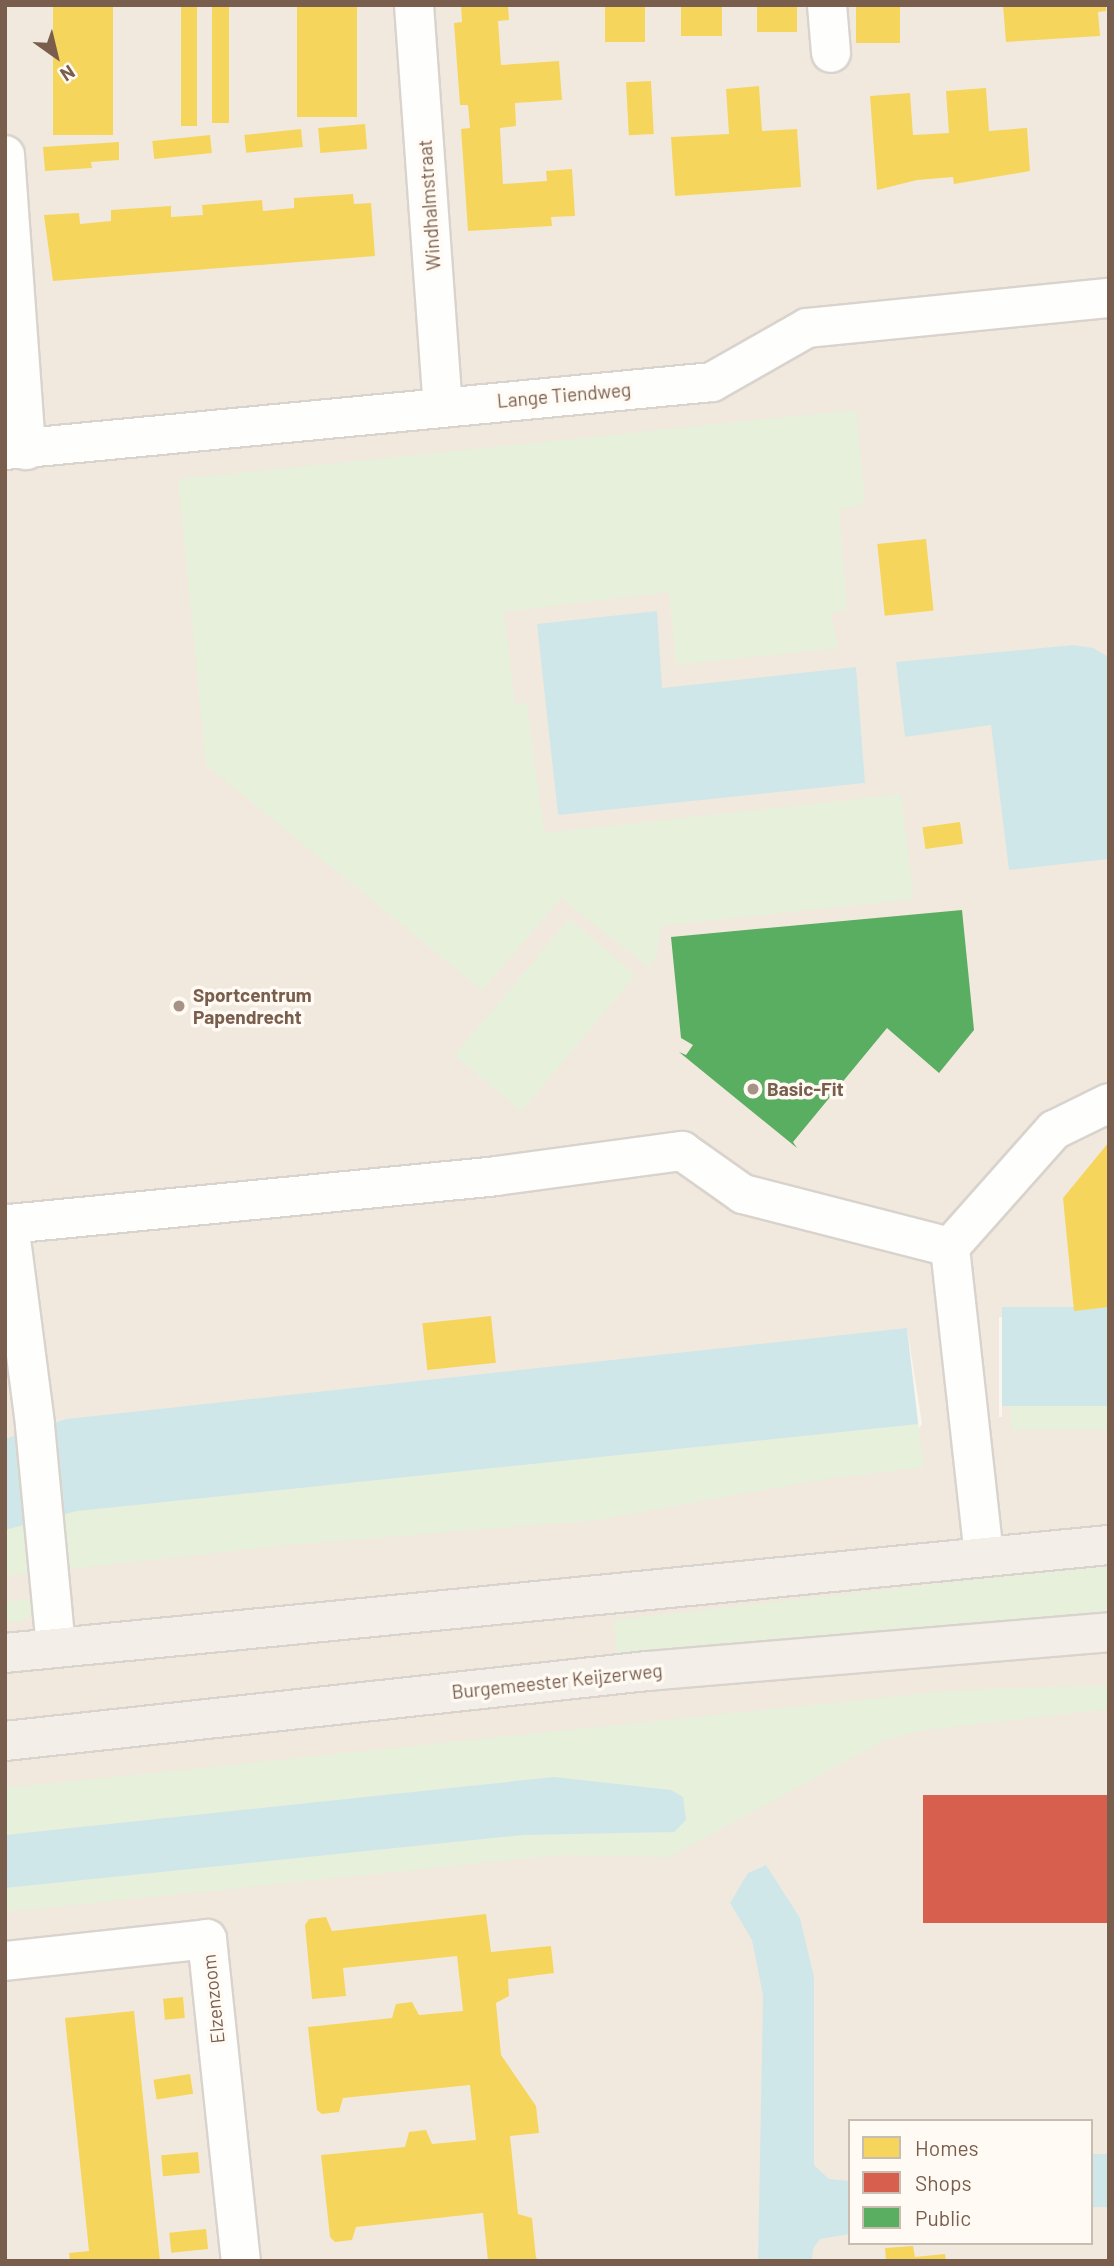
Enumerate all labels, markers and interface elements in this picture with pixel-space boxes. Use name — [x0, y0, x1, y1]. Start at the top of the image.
north arrow — [21, 21, 91, 91]
text: N — [56, 61, 80, 87]
street label: Windhalmstraat — [413, 139, 445, 271]
street label: Lange Tiendweg — [496, 378, 632, 412]
place label: Sportcentrum Papendrecht — [193, 984, 312, 1028]
marker: Sportcentrum Papendrecht — [171, 998, 187, 1014]
place label: Basic-Fit — [767, 1078, 844, 1100]
marker: Basic-Fit — [745, 1081, 761, 1097]
street label: Burgemeester Keijzerweg — [451, 1659, 663, 1703]
street label: Elzenzoom — [197, 1953, 229, 2045]
legend — [848, 2119, 1093, 2245]
text: Homes — [915, 2135, 979, 2160]
text: Shops — [915, 2170, 972, 2195]
text: Public — [915, 2205, 971, 2230]

